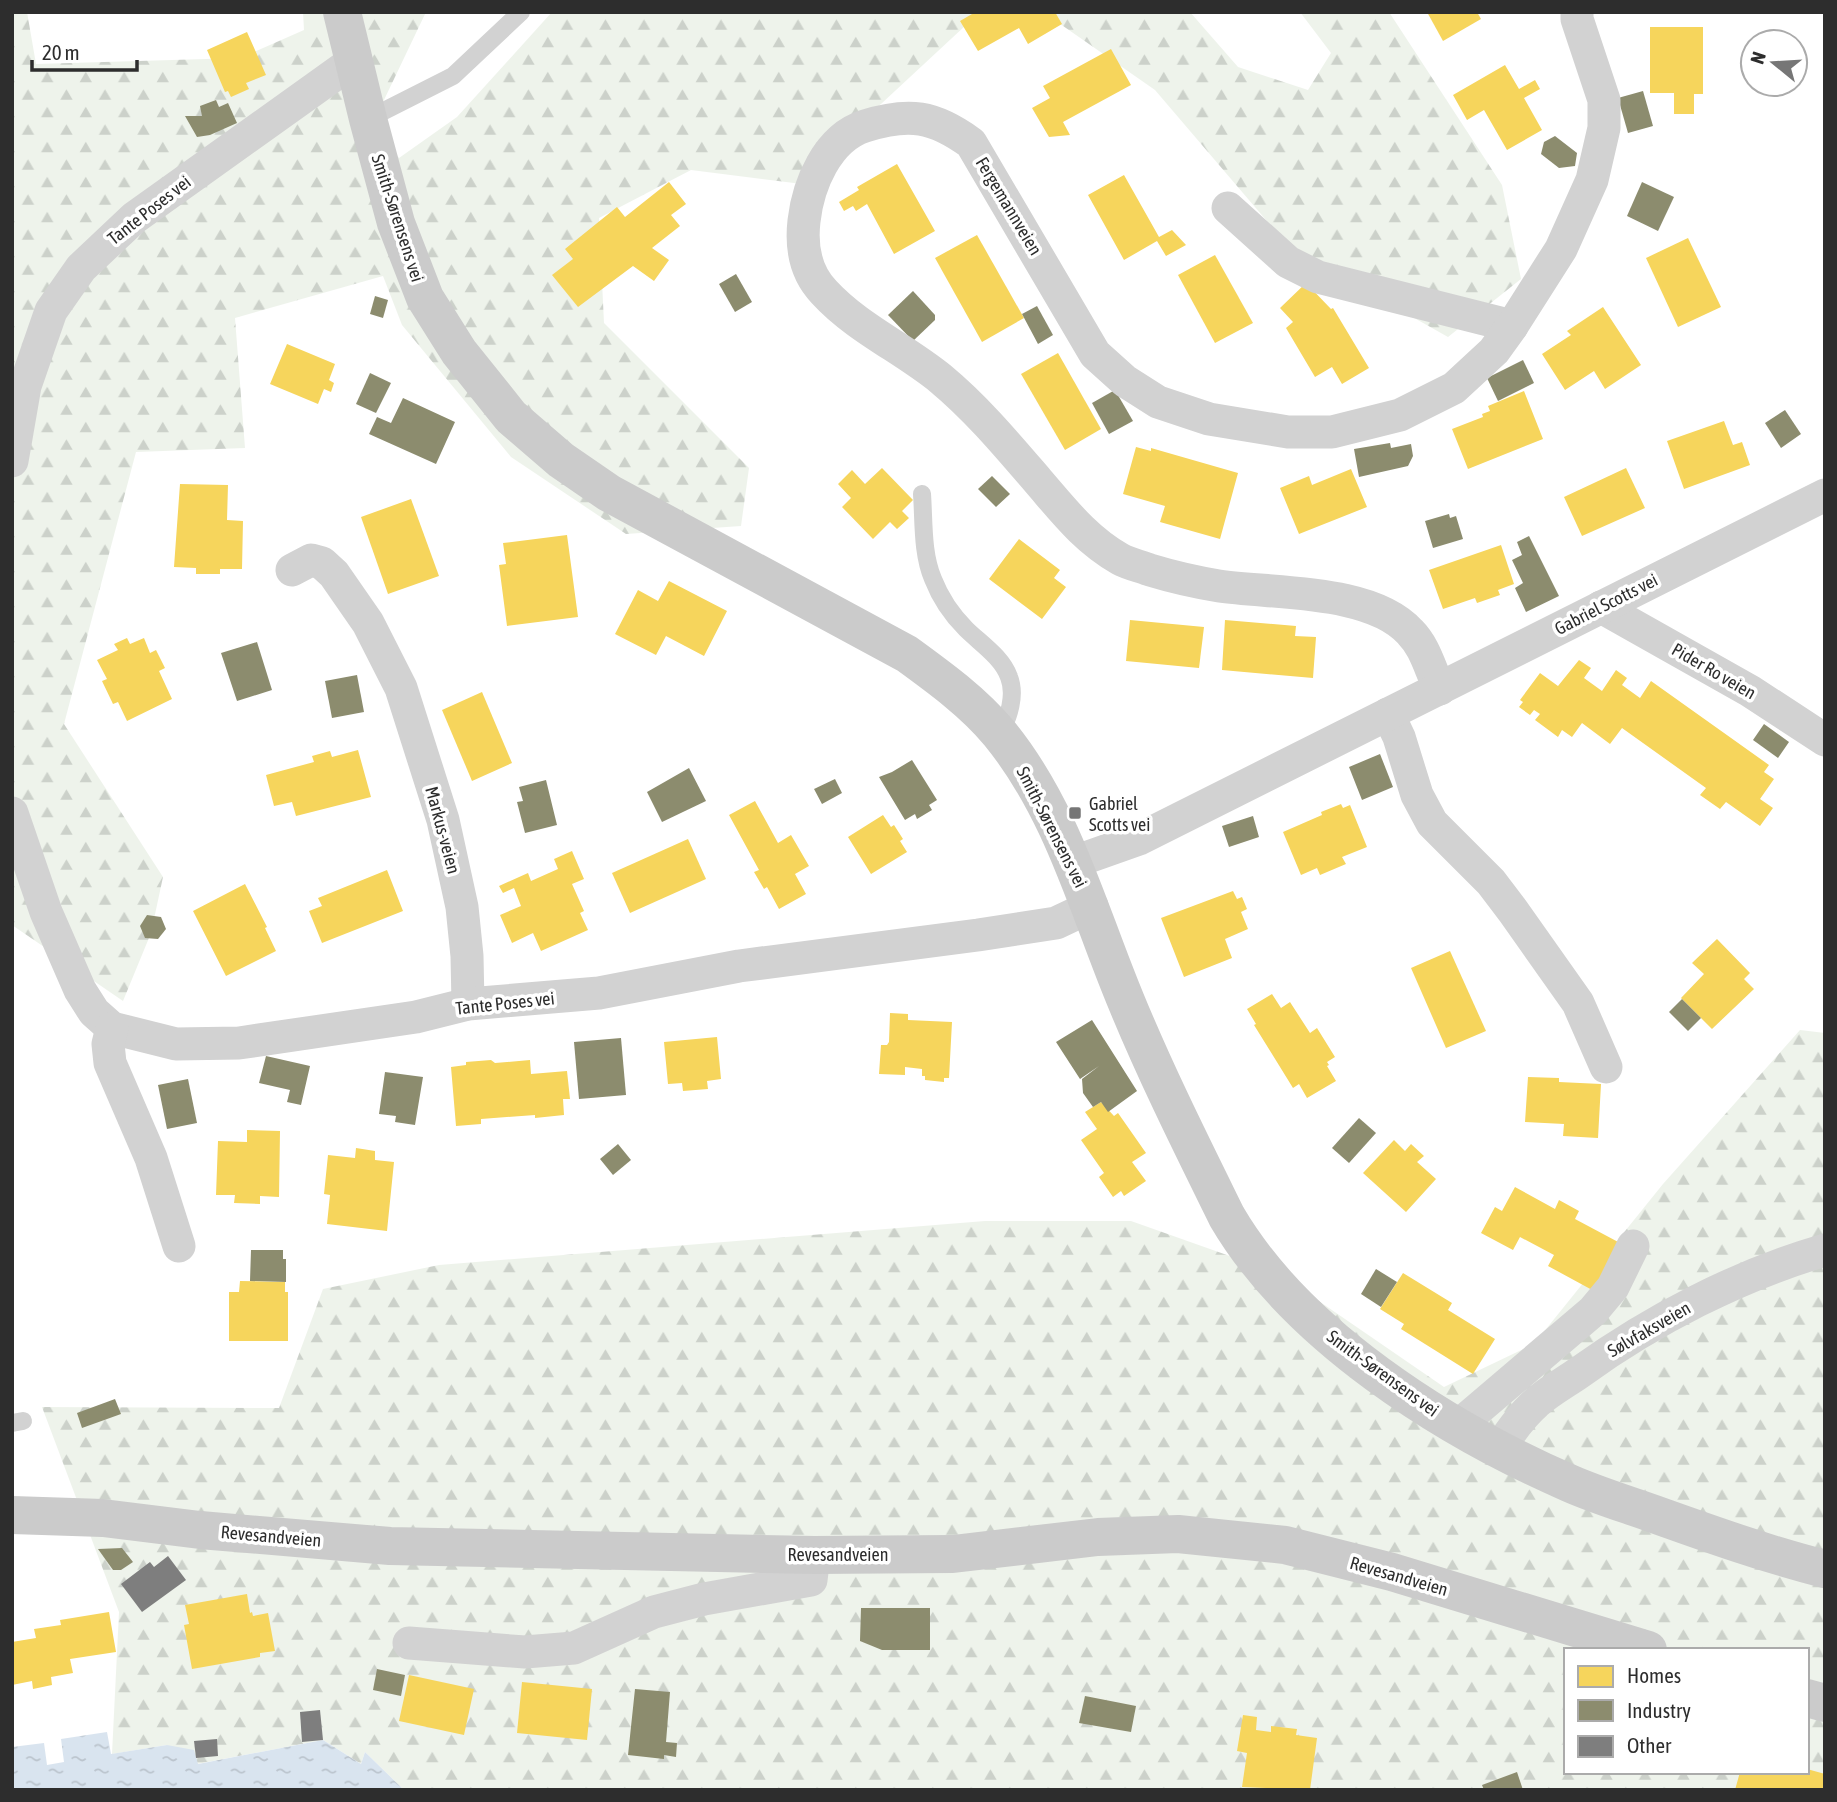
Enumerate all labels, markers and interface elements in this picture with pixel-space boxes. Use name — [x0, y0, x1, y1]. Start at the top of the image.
scale bar — [32, 28, 136, 72]
north arrow — [1739, 28, 1809, 98]
text: 20 m — [42, 40, 80, 64]
text: N — [1746, 49, 1770, 66]
street label: Smith-Sørensens vei — [367, 152, 429, 284]
street label: Fergemannveien — [972, 153, 1046, 259]
street label: Tante Poses vei — [103, 171, 195, 249]
street label: Gabriel Scotts vei — [1551, 569, 1661, 639]
street label: Pider Ro veien — [1668, 639, 1760, 703]
street label: Smith-Sørensens vei — [1012, 763, 1092, 891]
street label: Markus-veien — [421, 784, 465, 876]
place label: Gabriel Scotts vei — [1089, 793, 1150, 835]
marker: Gabriel Scotts vei — [1067, 805, 1083, 821]
street label: Tante Poses vei — [454, 987, 556, 1019]
street label: Sølvfaksveien — [1604, 1297, 1694, 1361]
street label: Smith-Sørensens vei — [1323, 1325, 1443, 1421]
street label: Revesandveien — [220, 1521, 322, 1551]
street label: Revesandveien — [788, 1544, 888, 1565]
street label: Revesandveien — [1348, 1552, 1450, 1600]
legend — [1564, 1648, 1809, 1774]
text: Homes — [1627, 1663, 1681, 1687]
text: Industry — [1627, 1698, 1691, 1722]
text: Other — [1627, 1733, 1672, 1757]

